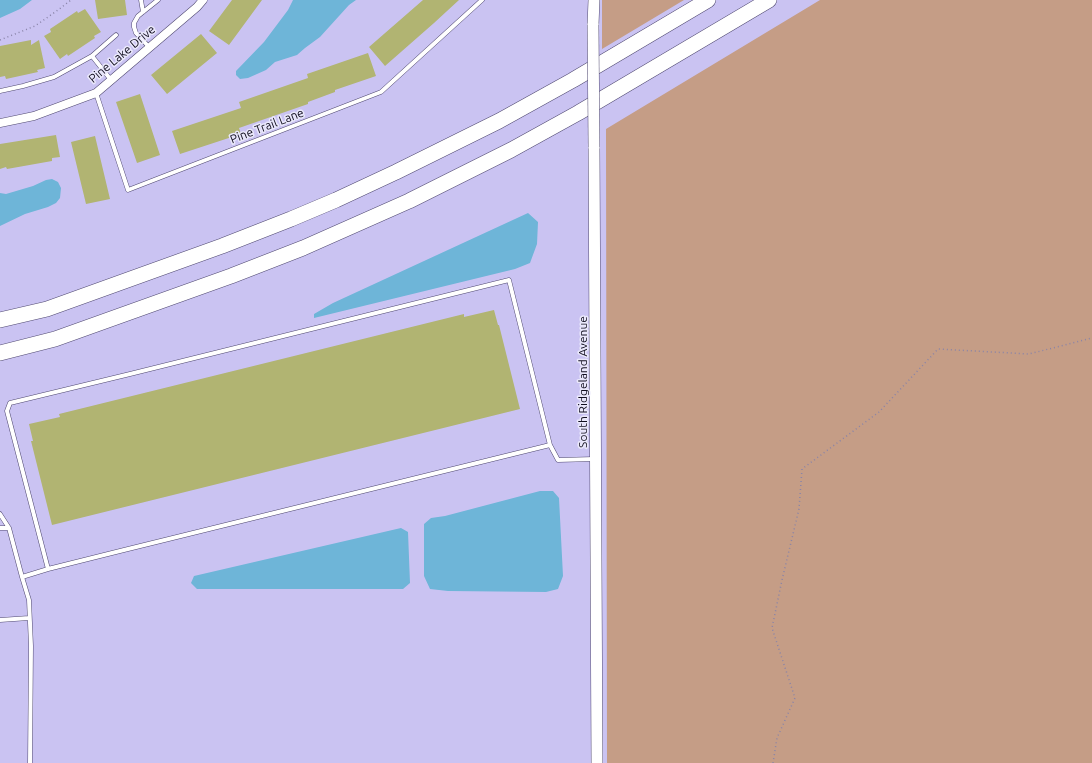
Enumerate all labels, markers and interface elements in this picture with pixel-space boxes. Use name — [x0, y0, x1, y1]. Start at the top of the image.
street label: Pine Lake Drive — [86, 22, 158, 86]
street label: Pine Trail Lane — [228, 105, 306, 147]
street label: South Ridgeland Avenue — [576, 316, 590, 448]

